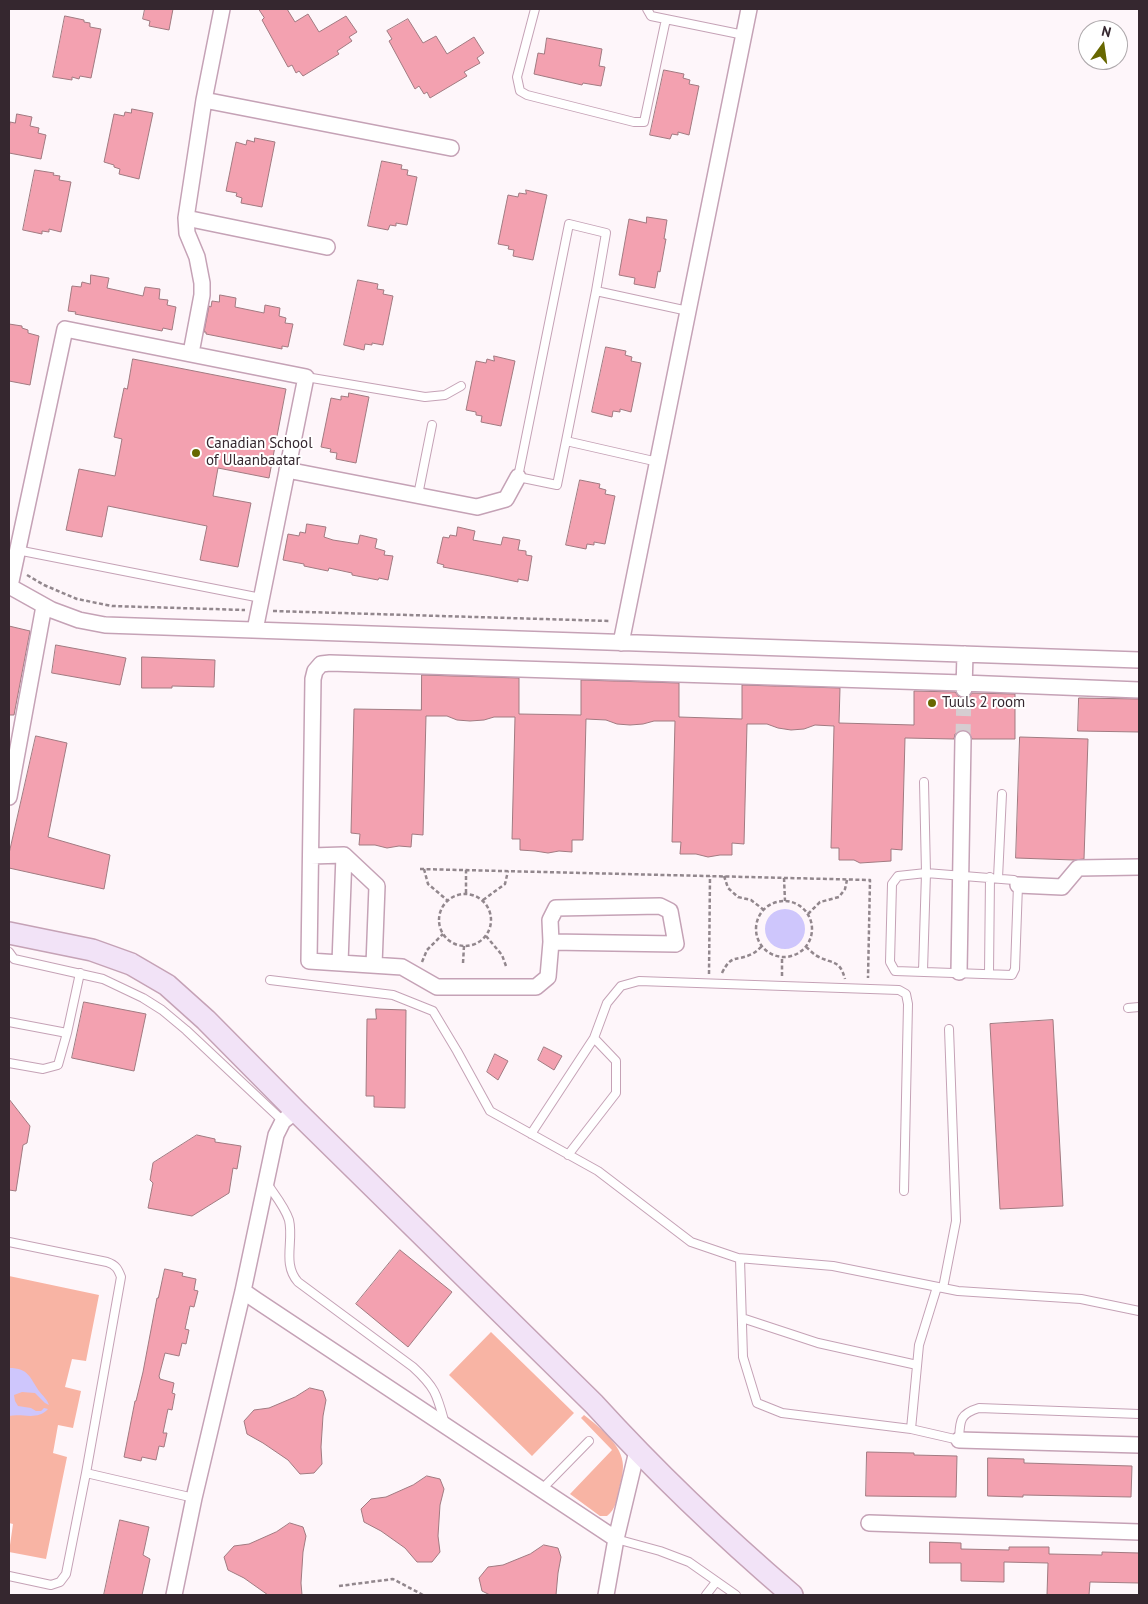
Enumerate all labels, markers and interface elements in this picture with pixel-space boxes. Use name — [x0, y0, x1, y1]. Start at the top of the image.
north arrow — [1078, 20, 1128, 70]
text: N — [1100, 22, 1113, 41]
place label: Canadian School of Ulaanbaatar — [206, 435, 313, 470]
marker: Canadian School of Ulaanbaatar — [190, 447, 202, 459]
place label: Tuuls 2 room — [942, 694, 1025, 712]
marker: Tuuls 2 room — [926, 697, 938, 709]

